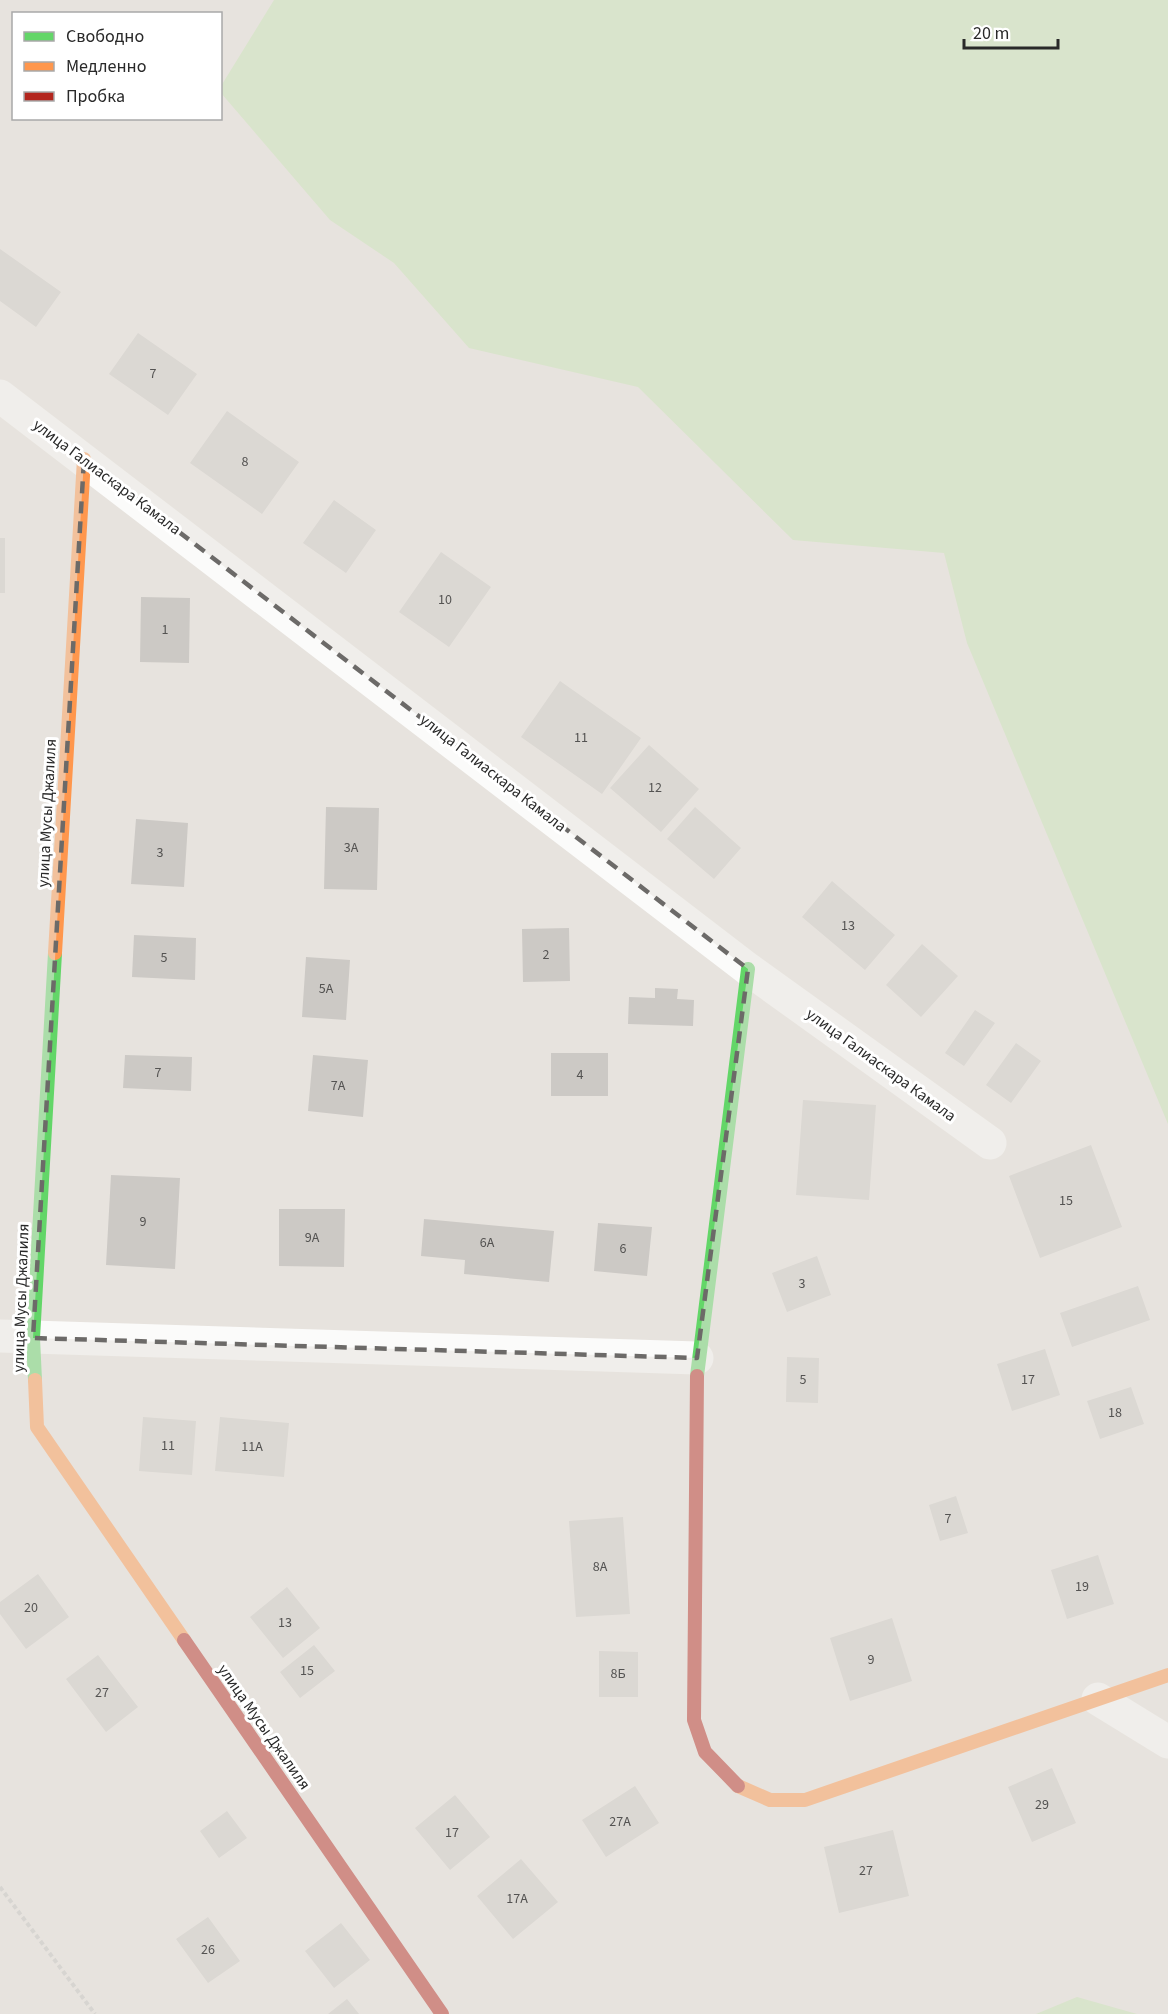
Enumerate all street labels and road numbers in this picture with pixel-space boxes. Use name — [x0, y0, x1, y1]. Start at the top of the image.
street label: улица Галиаскара Камала — [28, 414, 186, 540]
street label: улица Галиаскара Камала — [415, 709, 571, 837]
street label: улица Мусы Джалиля — [32, 738, 62, 888]
street label: улица Галиаскара Камала — [802, 1003, 960, 1127]
street label: улица Мусы Джалиля — [7, 1223, 35, 1373]
street label: улица Мусы Джалиля — [212, 1660, 316, 1794]

